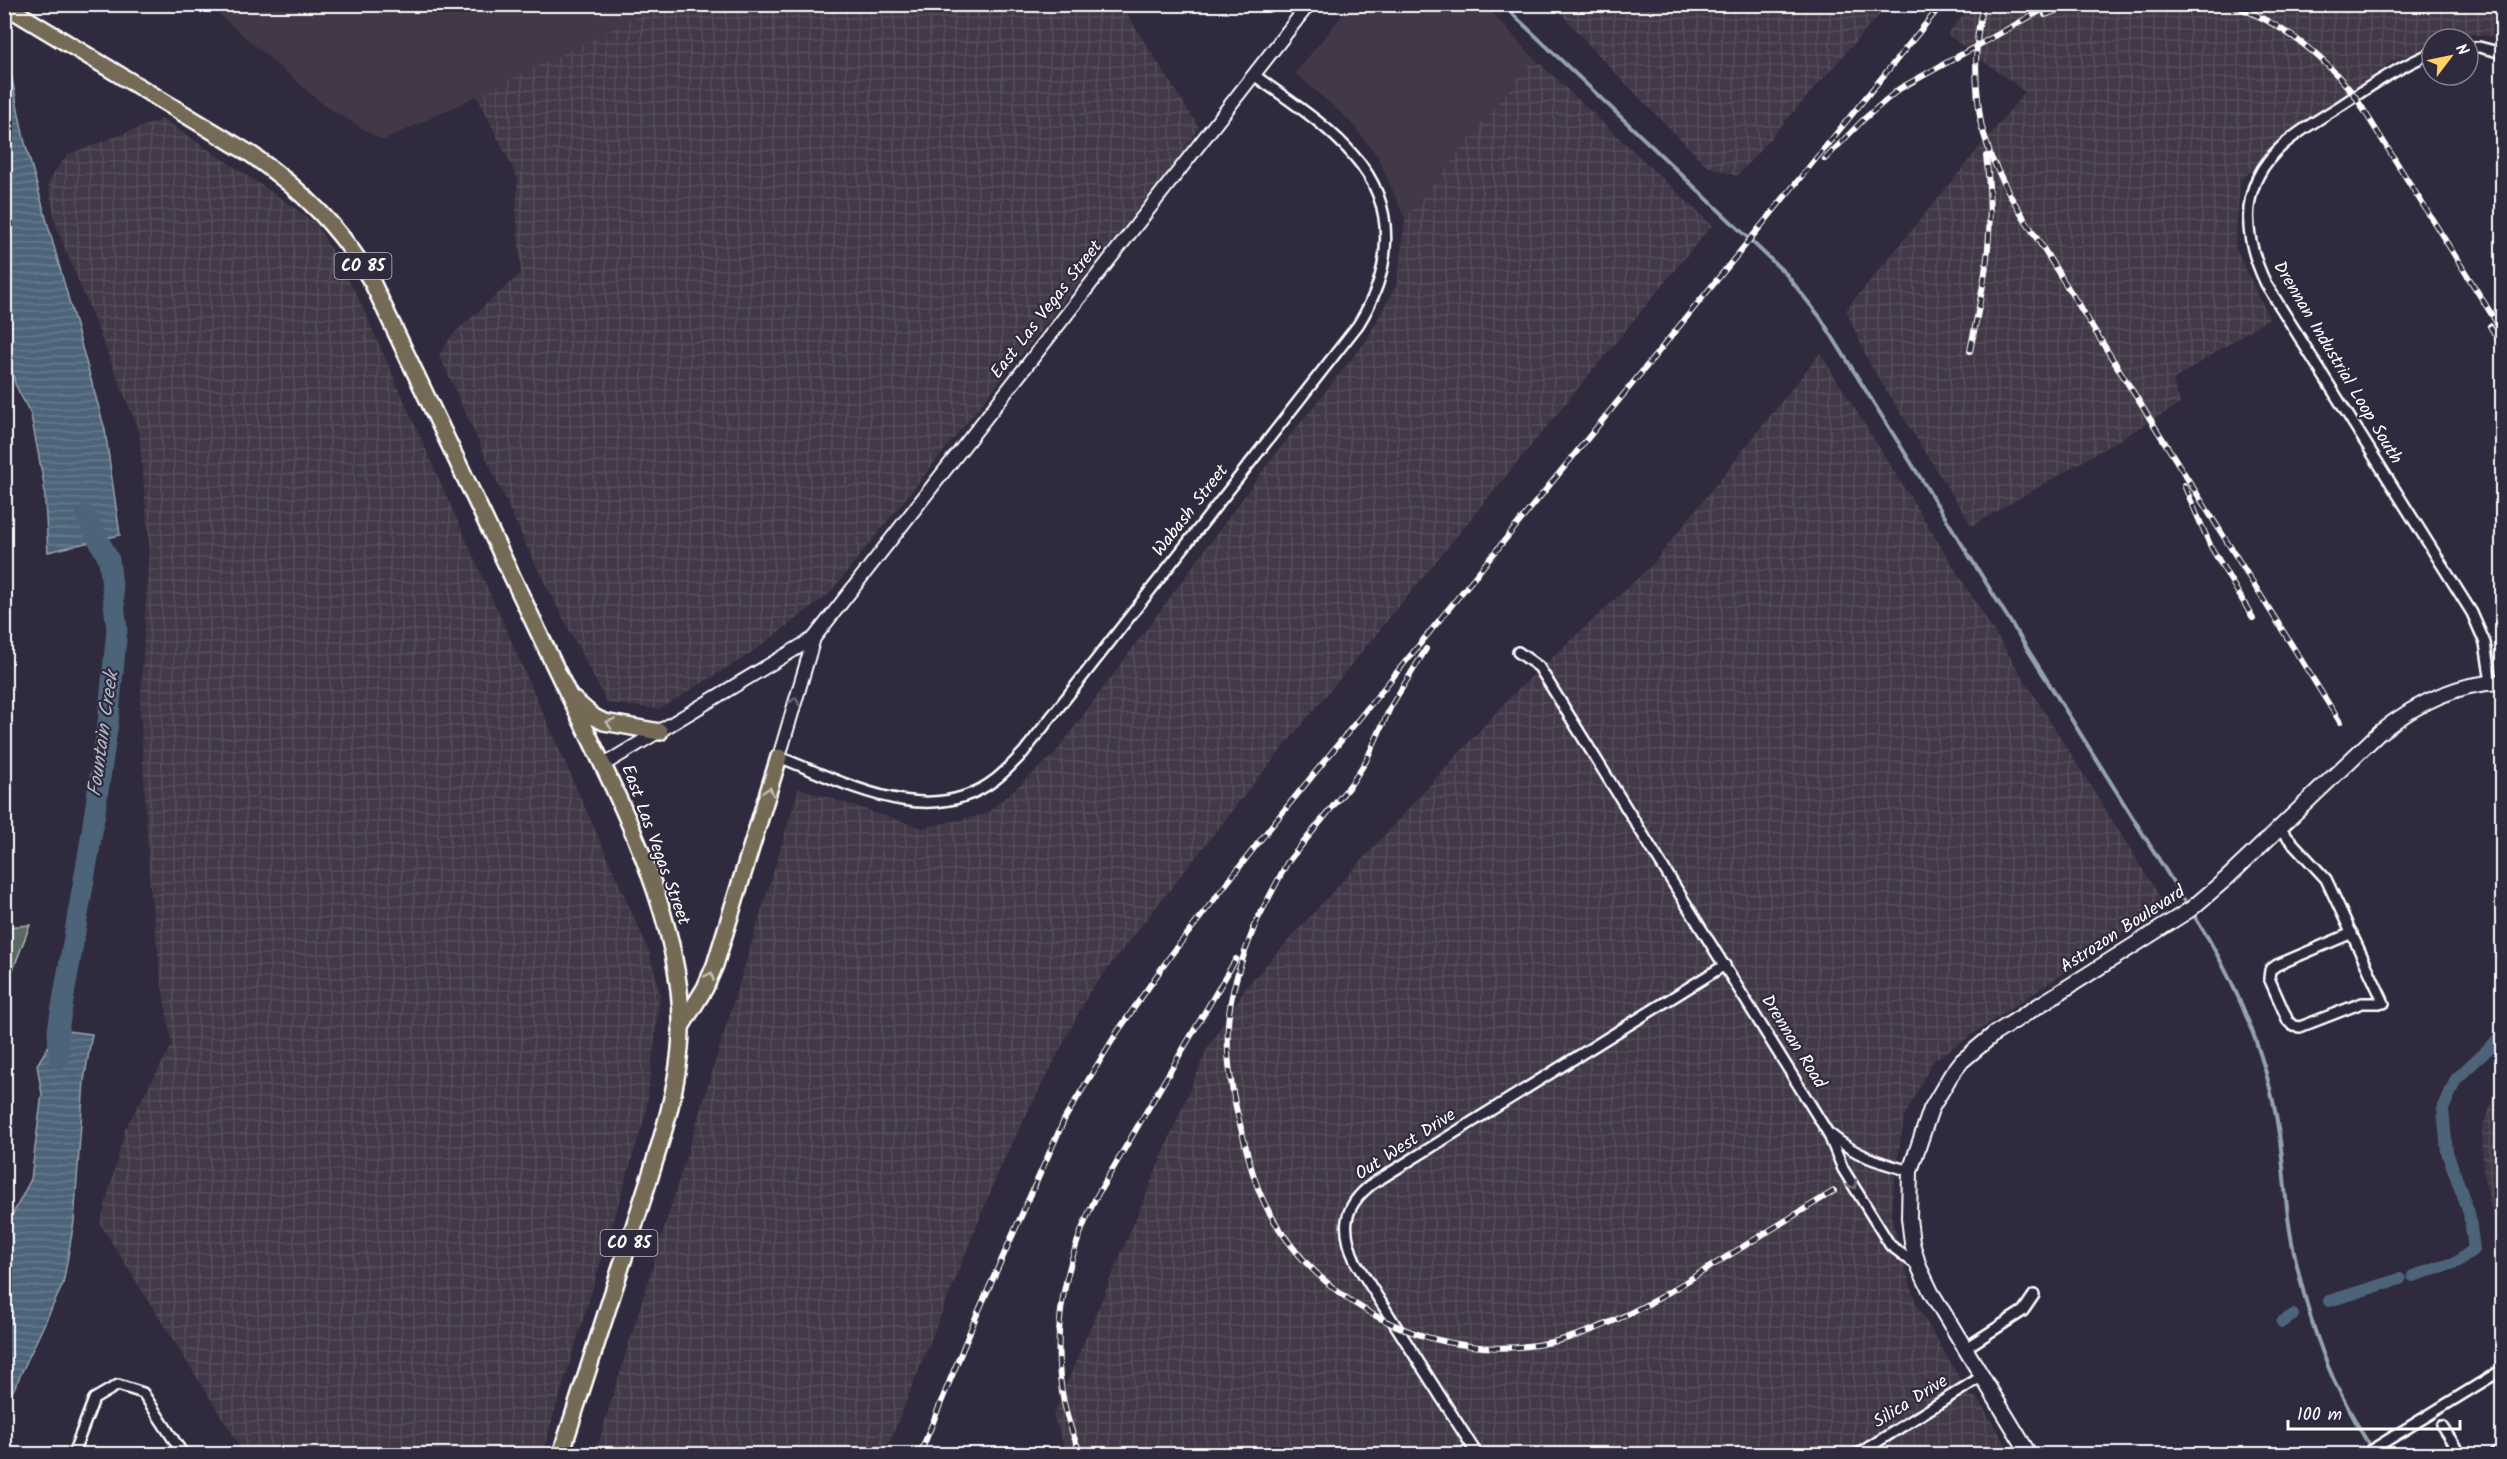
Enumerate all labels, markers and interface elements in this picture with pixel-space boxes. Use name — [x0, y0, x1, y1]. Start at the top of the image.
north arrow — [2420, 27, 2480, 87]
text: N — [2448, 39, 2475, 61]
street label: East Las Vegas Street — [983, 234, 1111, 386]
road number: CO 85 — [334, 253, 392, 279]
street label: Drennan Industrial Loop South — [2265, 256, 2409, 470]
street label: Wabash Street — [1146, 458, 1237, 564]
water label: Fountain Creek — [79, 667, 129, 799]
one-way arrow — [788, 696, 800, 707]
one-way arrow — [605, 718, 616, 730]
street label: East Las Vegas Street — [612, 761, 698, 930]
one-way arrow — [762, 786, 774, 797]
street label: Astrozon Boulevard — [2055, 878, 2192, 981]
one-way arrow — [703, 972, 715, 983]
street label: Drennan Road — [1753, 989, 1834, 1096]
street label: Out West Drive — [1350, 1101, 1462, 1189]
one-way arrow — [1846, 1178, 1857, 1189]
road number: CO 85 — [600, 1230, 658, 1256]
street label: Silica Drive — [1868, 1368, 1954, 1436]
scale bar — [2288, 1393, 2460, 1431]
text: 100 m — [2297, 1401, 2342, 1430]

